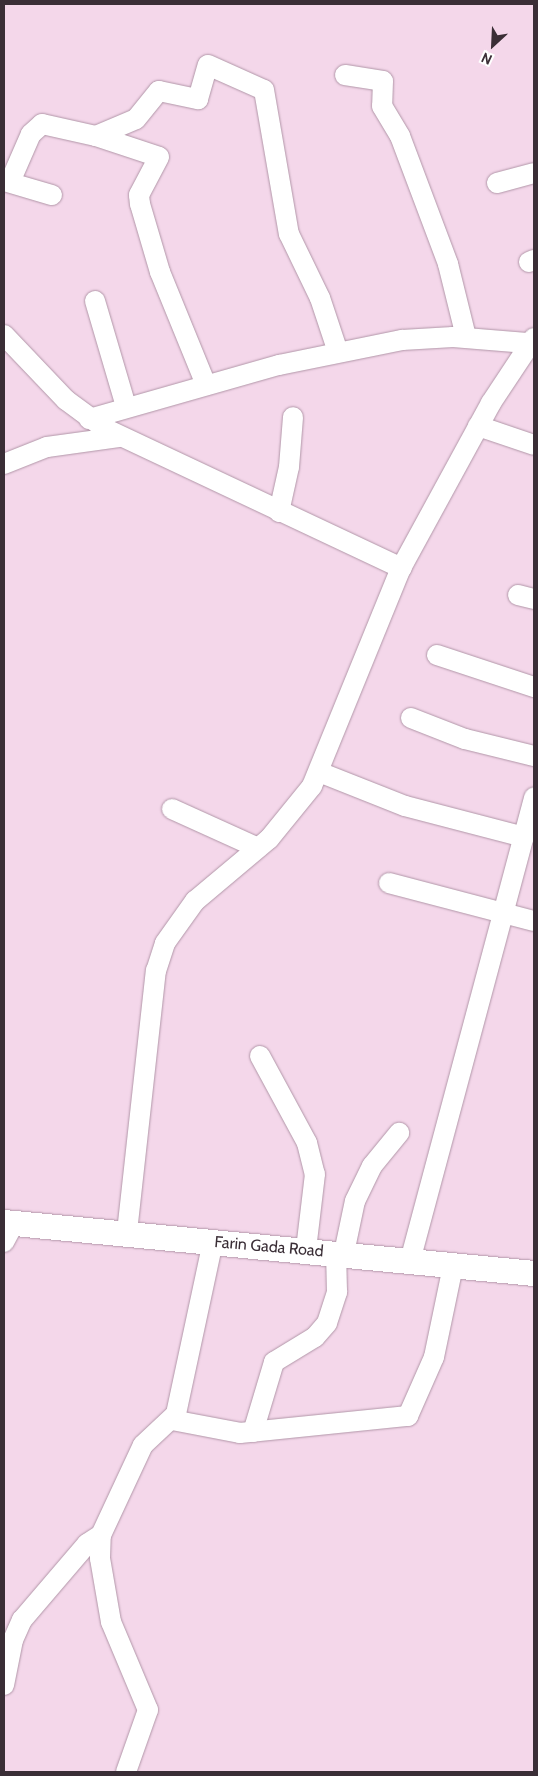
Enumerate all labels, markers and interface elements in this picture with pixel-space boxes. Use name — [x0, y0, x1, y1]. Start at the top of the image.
north arrow — [468, 20, 518, 70]
text: N — [478, 48, 495, 69]
street label: Farin Gada Road — [214, 1233, 324, 1261]

